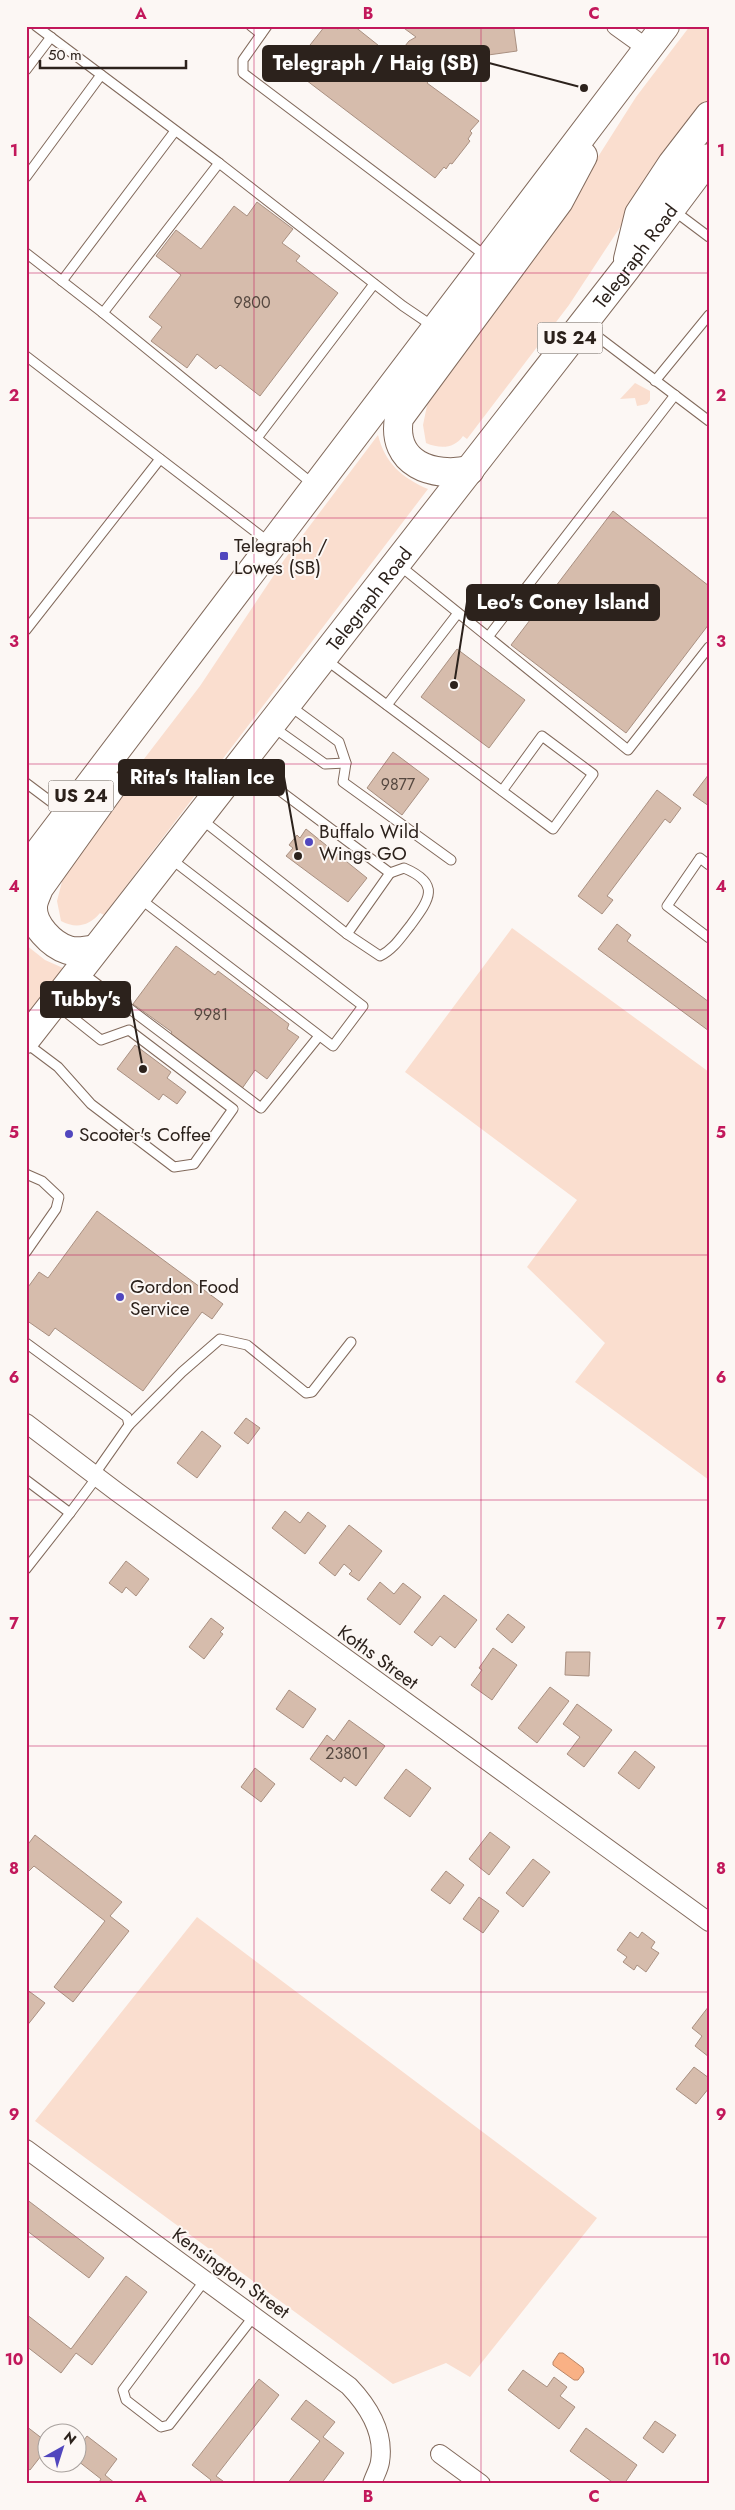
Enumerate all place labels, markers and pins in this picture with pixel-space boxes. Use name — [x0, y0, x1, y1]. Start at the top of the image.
callout: Telegraph / Haig (SB) — [263, 46, 489, 81]
place label: Telegraph / Lowes (SB) — [234, 532, 328, 581]
marker: Telegraph / Lowes (SB) — [218, 550, 230, 562]
callout: Leo's Coney Island — [467, 585, 659, 620]
callout: Rita's Italian Ice — [119, 760, 284, 795]
place label: Buffalo Wild Wings GO — [319, 818, 419, 867]
marker: Buffalo Wild Wings GO — [303, 836, 315, 848]
callout: Tubby's — [41, 982, 130, 1017]
place label: Scooter's Coffee — [79, 1121, 211, 1148]
marker: Scooter's Coffee — [63, 1128, 75, 1140]
place label: Gordon Food Service — [130, 1273, 239, 1322]
marker: Gordon Food Service — [114, 1291, 126, 1303]

